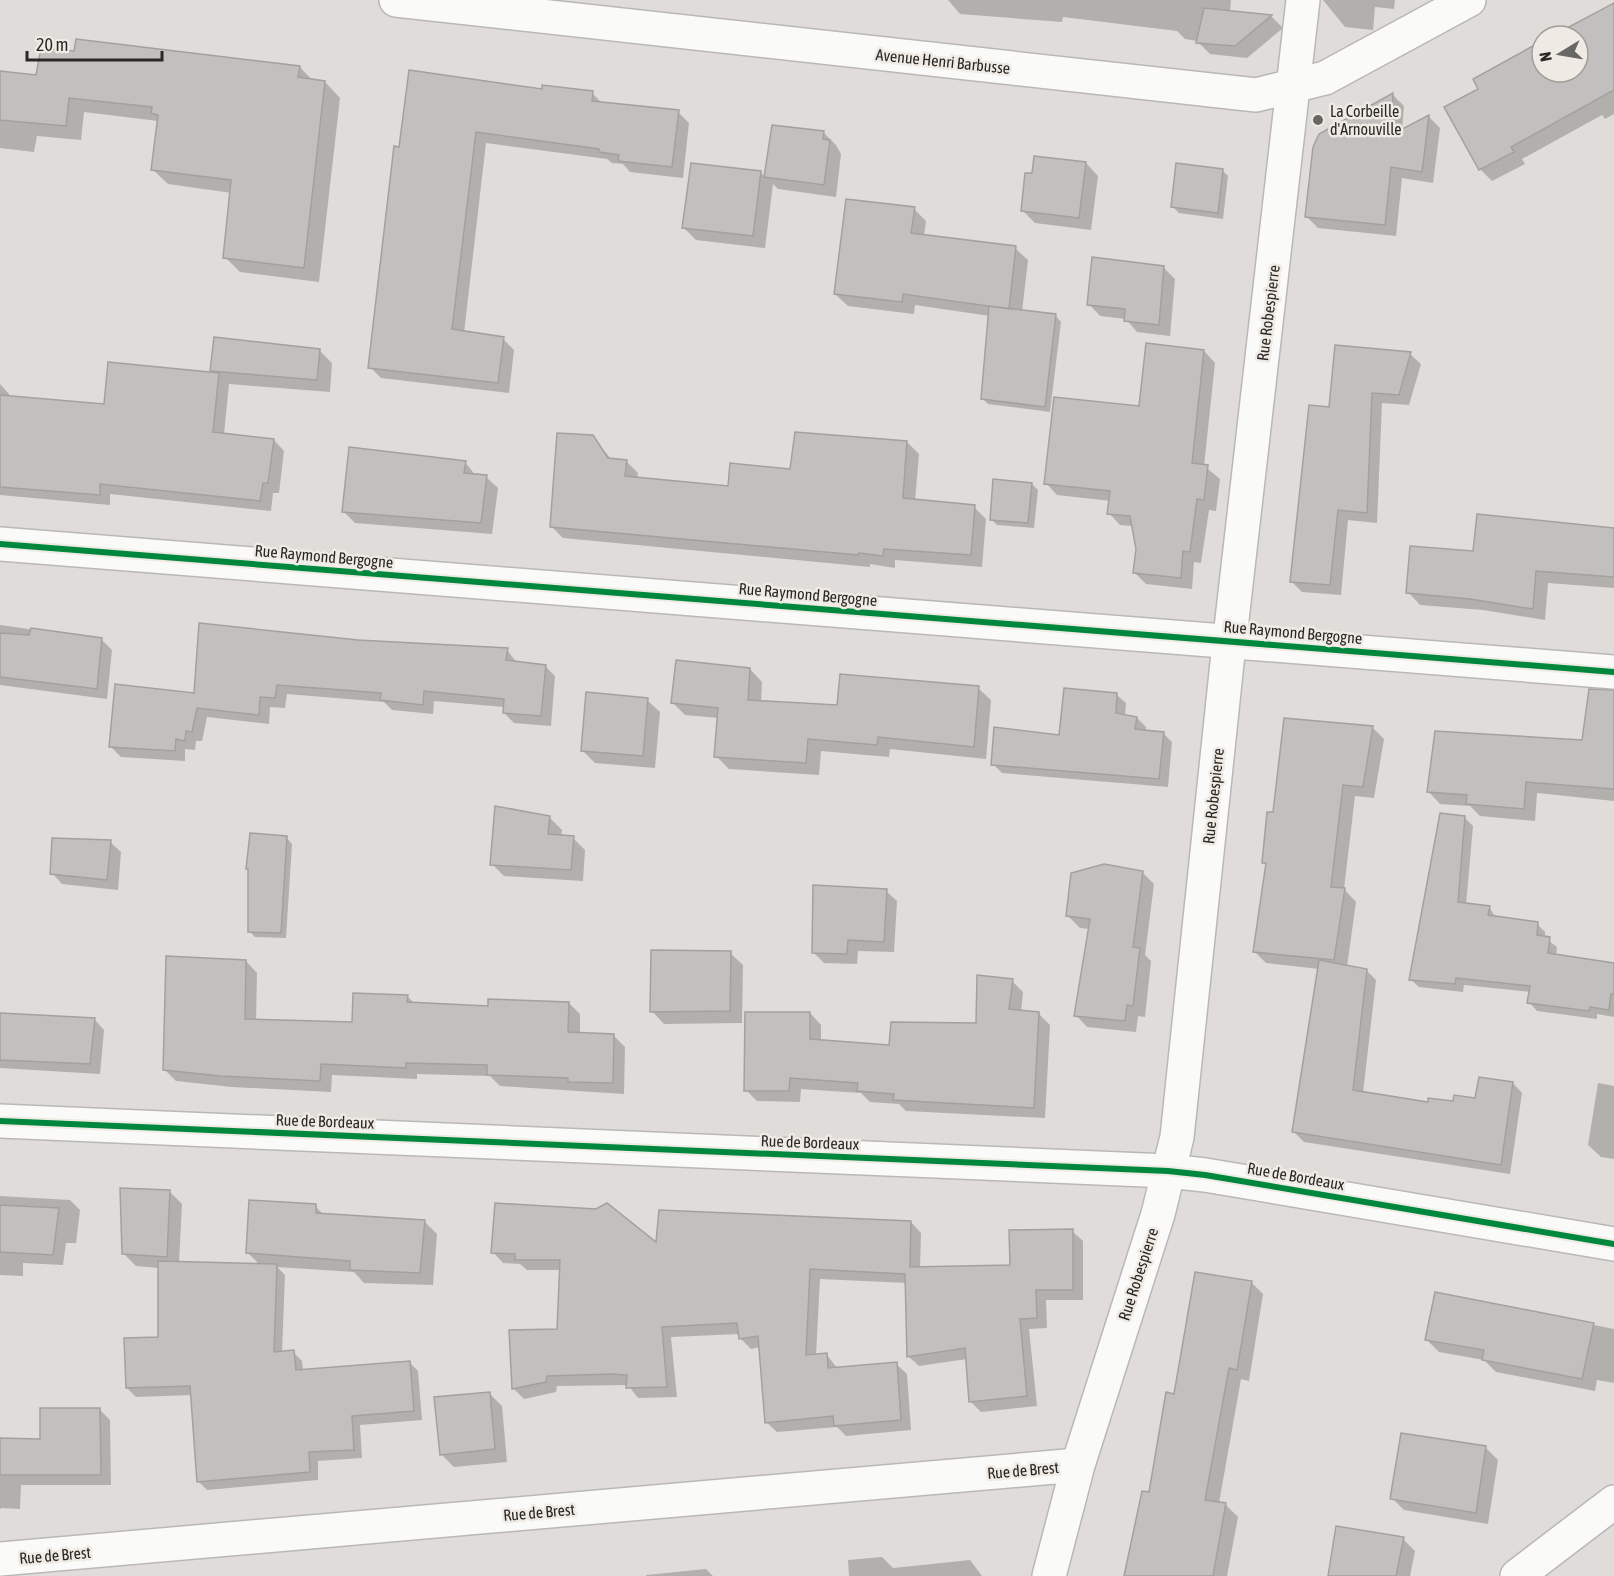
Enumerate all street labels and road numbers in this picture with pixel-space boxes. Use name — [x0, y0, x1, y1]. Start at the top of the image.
street label: Avenue Henri Barbusse — [875, 45, 1011, 77]
street label: Rue Robespierre — [1253, 264, 1284, 362]
street label: Rue Raymond Bergogne — [254, 541, 394, 572]
street label: Rue Raymond Bergogne — [738, 579, 878, 610]
street label: Rue Raymond Bergogne — [1223, 617, 1363, 648]
street label: Rue Robespierre — [1199, 747, 1228, 845]
street label: Rue de Bordeaux — [275, 1110, 375, 1132]
street label: Rue de Bordeaux — [760, 1131, 860, 1153]
street label: Rue de Bordeaux — [1246, 1159, 1347, 1194]
street label: Rue Robespierre — [1115, 1225, 1162, 1323]
street label: Rue de Brest — [986, 1458, 1060, 1482]
street label: Rue de Brest — [502, 1500, 576, 1524]
street label: Rue de Brest — [18, 1543, 92, 1567]

